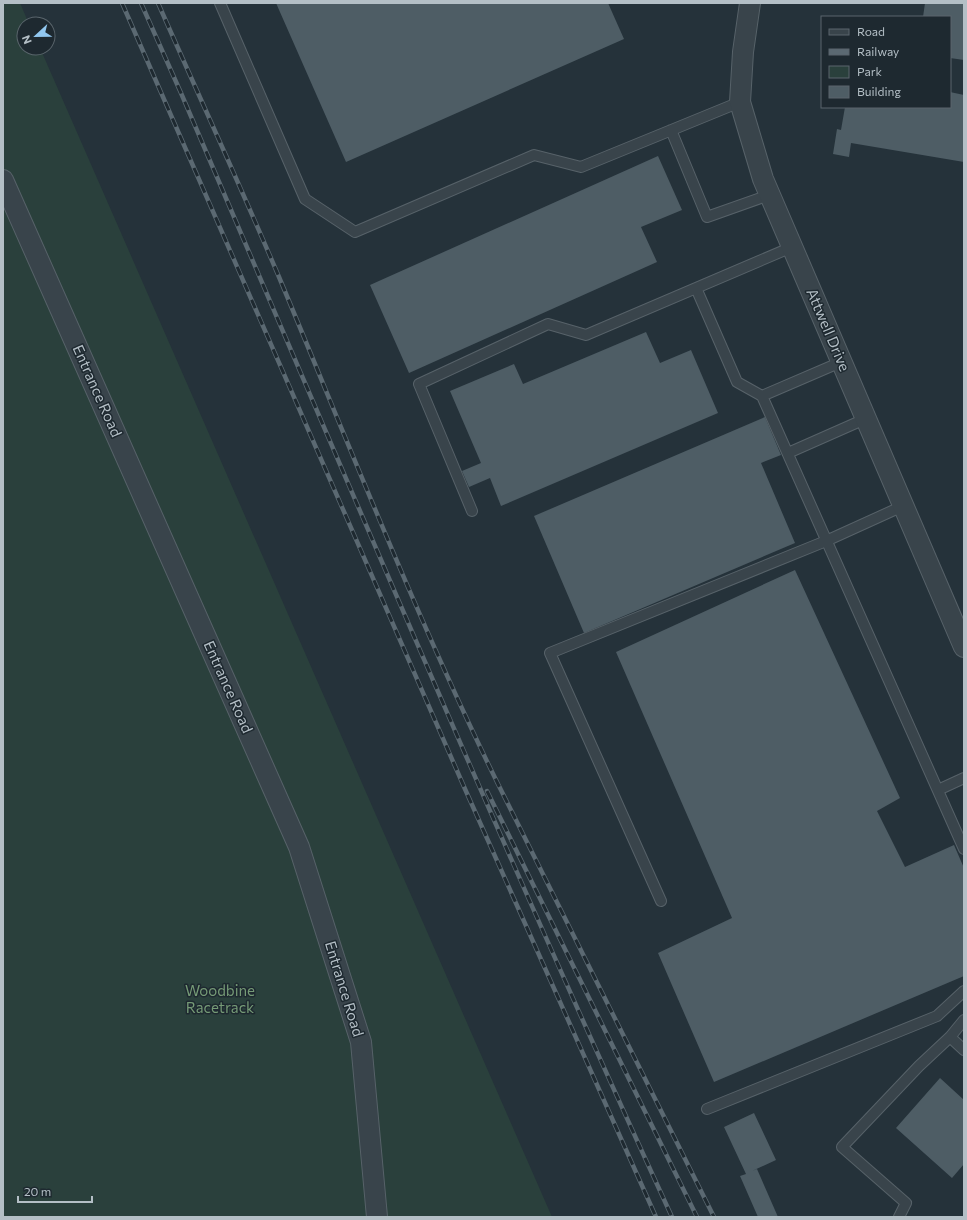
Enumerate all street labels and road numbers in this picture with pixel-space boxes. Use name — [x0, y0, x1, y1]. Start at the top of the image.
street label: Attwell Drive — [803, 285, 855, 374]
street label: Entrance Road — [70, 342, 126, 440]
street label: Entrance Road — [201, 638, 257, 736]
street label: Entrance Road — [322, 939, 368, 1039]

